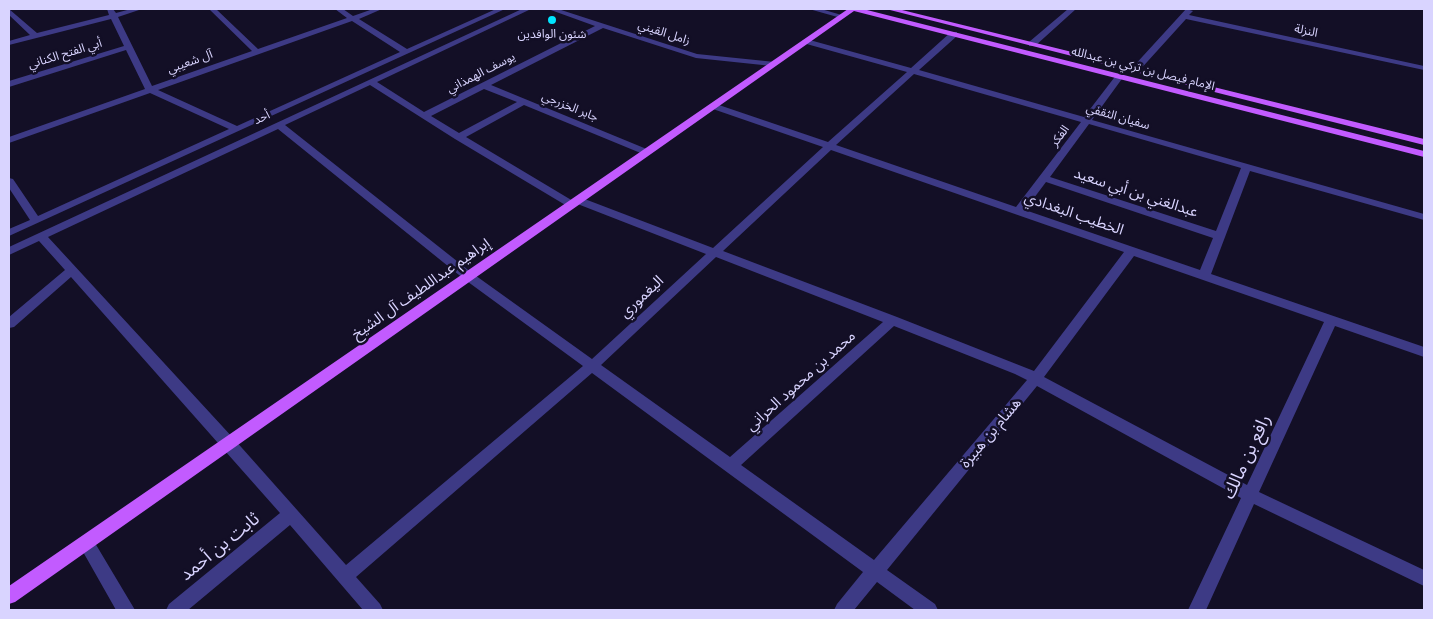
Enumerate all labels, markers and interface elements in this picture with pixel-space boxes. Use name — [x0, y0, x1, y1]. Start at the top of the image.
marker: شئون الوافدين — [546, 14, 558, 26]
street label: زامل القيني — [636, 18, 692, 48]
street label: النزلة — [1293, 22, 1319, 40]
place label: شئون الوافدين — [518, 28, 586, 42]
street label: أبي الفتح الكناني — [26, 36, 104, 72]
street label: الإمام فيصل بن تركي بن عبدالله — [1070, 44, 1216, 94]
street label: آل شعيبي — [165, 47, 215, 77]
street label: يوسف الهمذاني — [444, 50, 518, 96]
street label: جابر الخزرجي — [540, 89, 600, 125]
street label: سفيان الثقفي — [1085, 101, 1151, 133]
street label: أحد — [252, 108, 272, 128]
street label: الفكر — [1047, 123, 1073, 149]
street label: عبدالغني بن أبي سعيد — [1072, 164, 1200, 222]
street label: الخطيب البغدادي — [1022, 189, 1126, 239]
street label: إبراهيم عبداللطيف آل الشيخ — [348, 234, 494, 344]
street label: اليغموري — [616, 272, 668, 322]
street label: محمد بن محمود الحراني — [742, 327, 860, 435]
street label: هشام بن هبيرة — [957, 394, 1025, 472]
street label: رافع بن مالك — [1218, 411, 1276, 503]
street label: ثابت بن أحمد — [176, 508, 264, 586]

